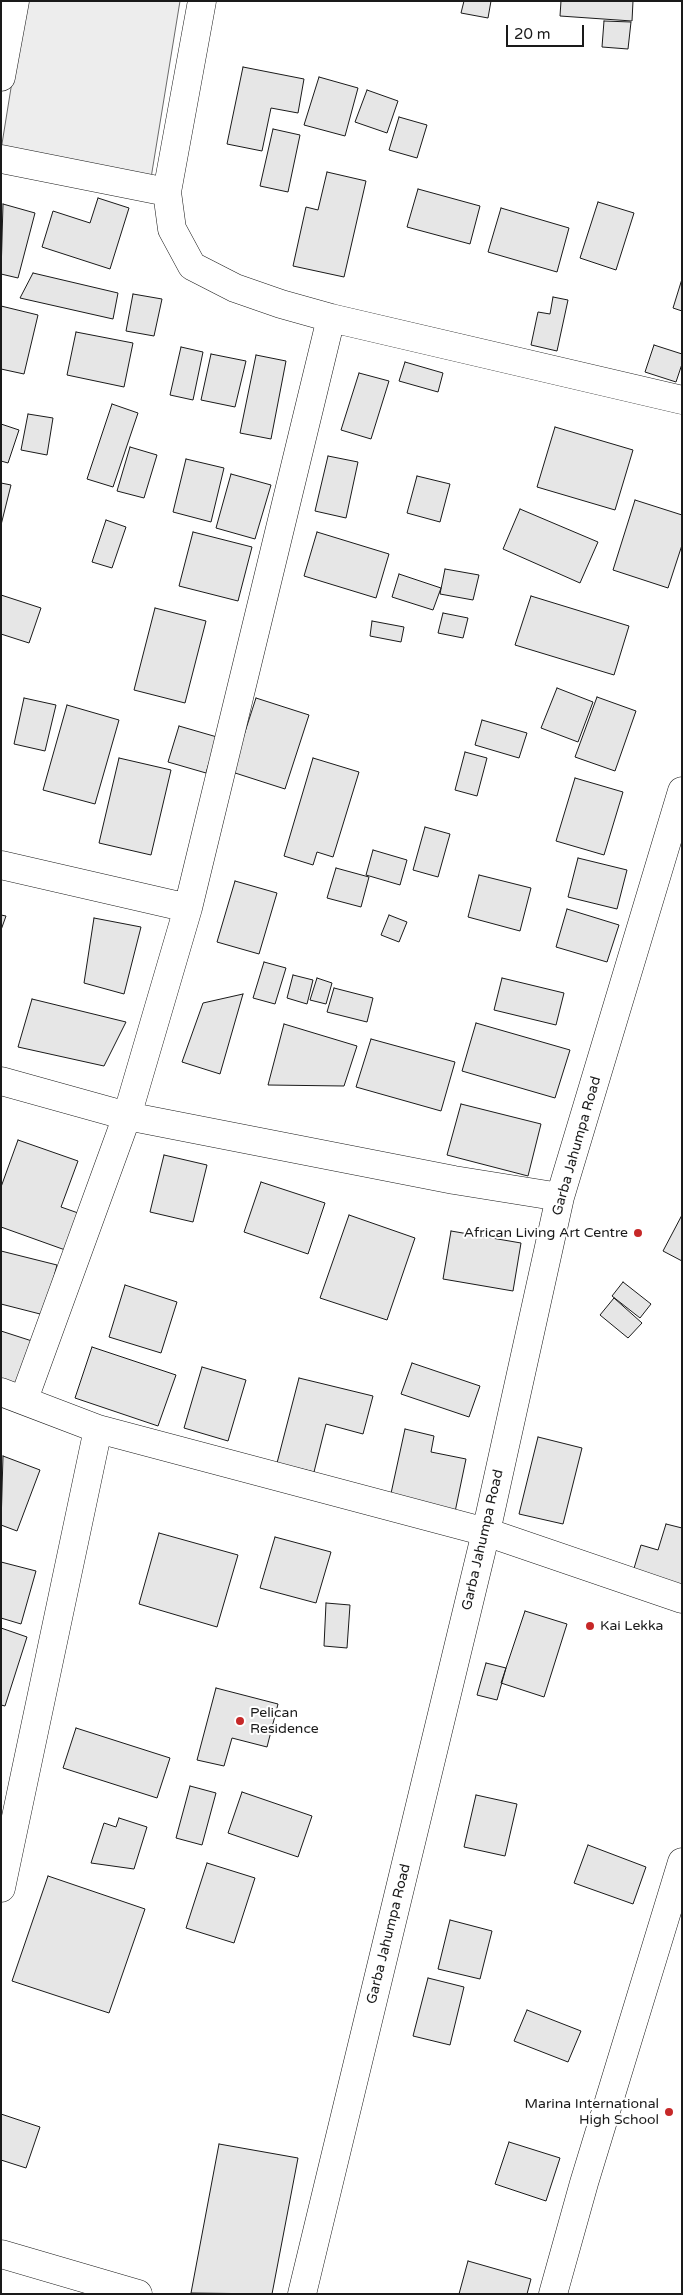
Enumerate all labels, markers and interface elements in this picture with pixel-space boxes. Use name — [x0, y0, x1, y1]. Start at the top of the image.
scale bar — [508, 15, 586, 47]
text: 20 m — [514, 25, 551, 43]
street label: Garba Jahumpa Road — [549, 1075, 605, 1217]
place label: African Living Art Centre — [464, 1225, 628, 1241]
marker: African Living Art Centre — [632, 1227, 644, 1239]
street label: Garba Jahumpa Road — [459, 1468, 507, 1612]
place label: Kai Lekka — [600, 1618, 663, 1634]
marker: Kai Lekka — [584, 1620, 596, 1632]
place label: Pelican Residence — [250, 1705, 319, 1738]
marker: Pelican Residence — [234, 1715, 246, 1727]
street label: Garba Jahumpa Road — [363, 1862, 415, 2006]
place label: Marina International High School — [525, 2096, 659, 2128]
marker: Marina International High School — [663, 2106, 675, 2118]

